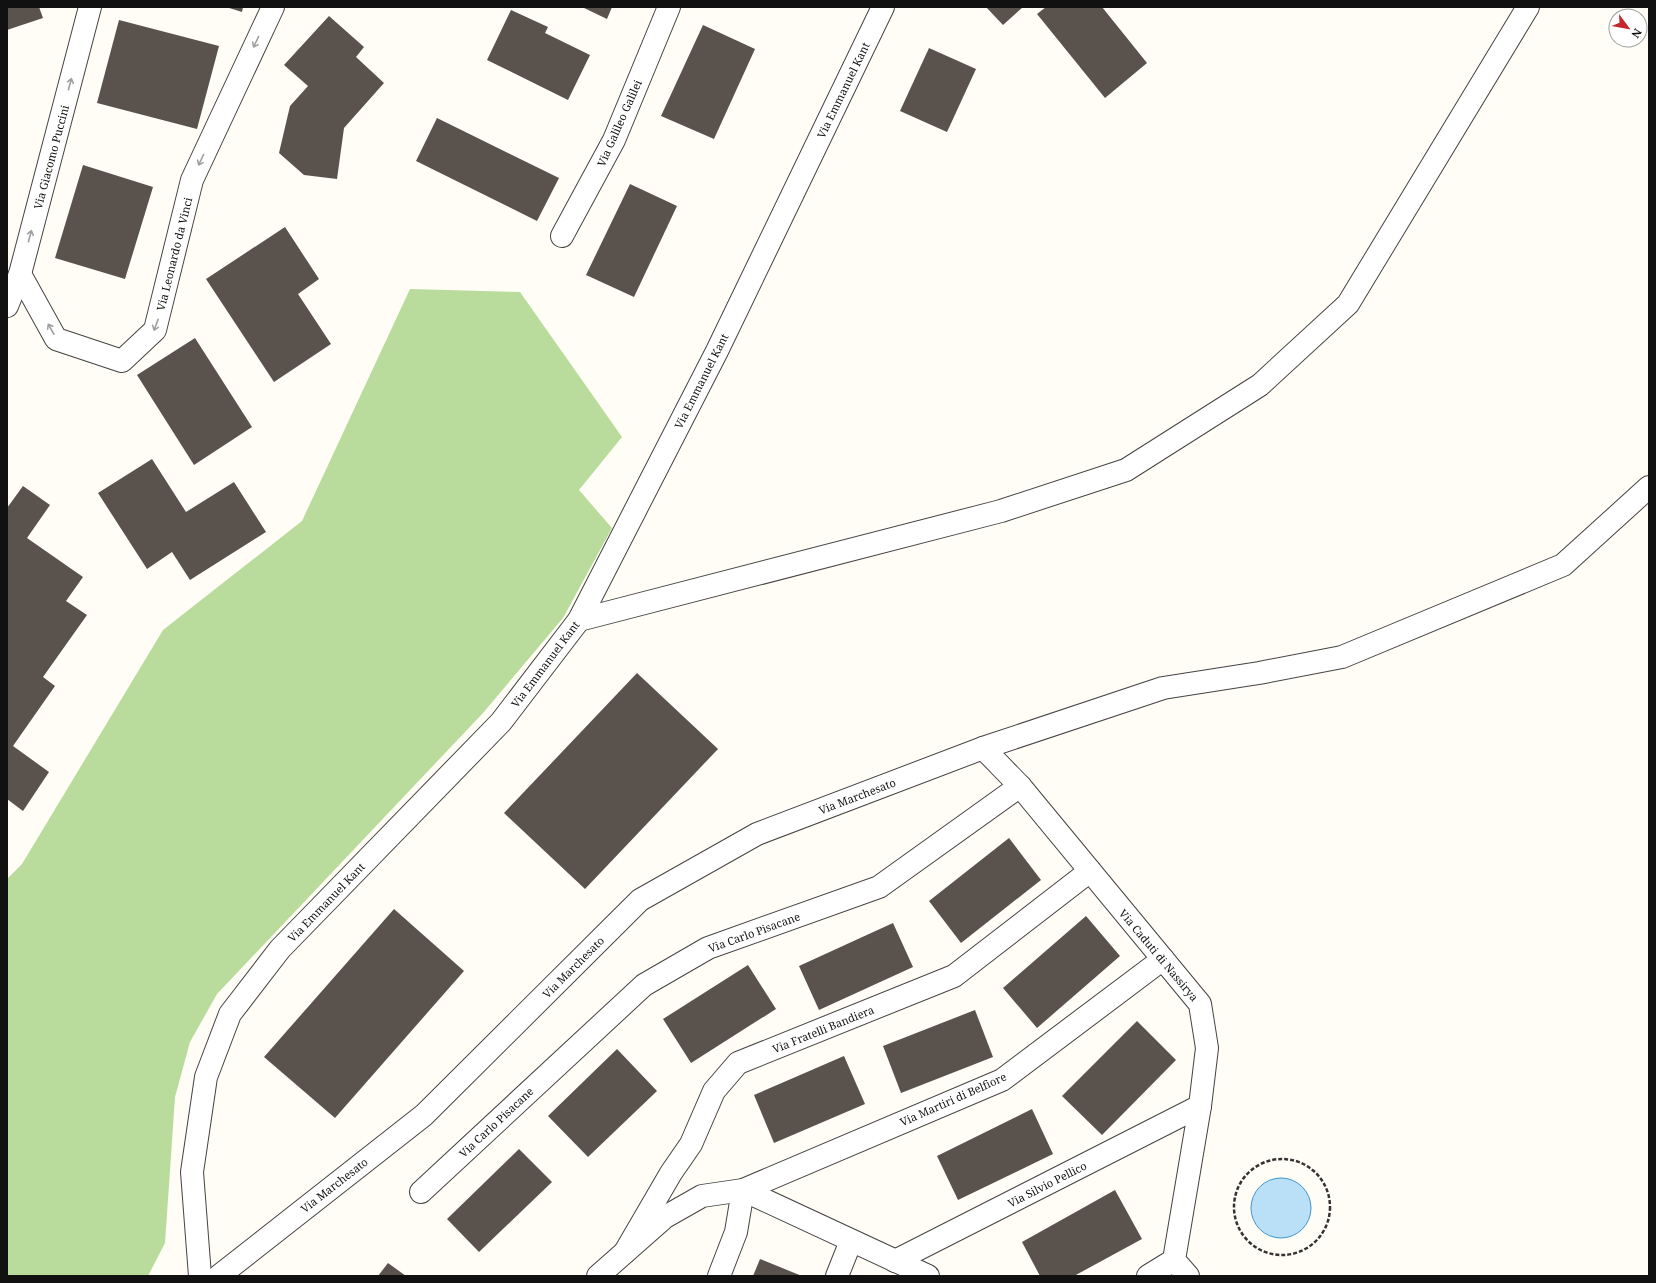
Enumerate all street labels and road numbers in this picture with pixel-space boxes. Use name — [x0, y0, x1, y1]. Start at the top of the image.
street label: Via Emmanuel Kant — [813, 39, 873, 140]
street label: Via Galileo Galilei — [593, 77, 645, 169]
street label: Via Giacomo Puccini — [30, 103, 72, 211]
street label: Via Leonardo da Vinci — [153, 195, 195, 312]
street label: Via Emmanuel Kant — [670, 331, 732, 431]
street label: Via Emmanuel Kant — [507, 617, 583, 710]
street label: Via Marchesato — [816, 774, 898, 818]
street label: Via Emmanuel Kant — [284, 859, 368, 945]
street label: Via Caduti di Nassirya — [1116, 906, 1202, 1004]
street label: Via Carlo Pisacane — [706, 908, 802, 956]
street label: Via Marchesato — [539, 933, 607, 1001]
street label: Via Fratelli Bandiera — [770, 1002, 876, 1056]
street label: Via Martiri di Belfiore — [897, 1069, 1009, 1129]
street label: Via Carlo Pisacane — [456, 1083, 537, 1160]
street label: Via Marchesato — [297, 1154, 371, 1216]
street label: Via Silvio Pellico — [1005, 1158, 1089, 1210]

